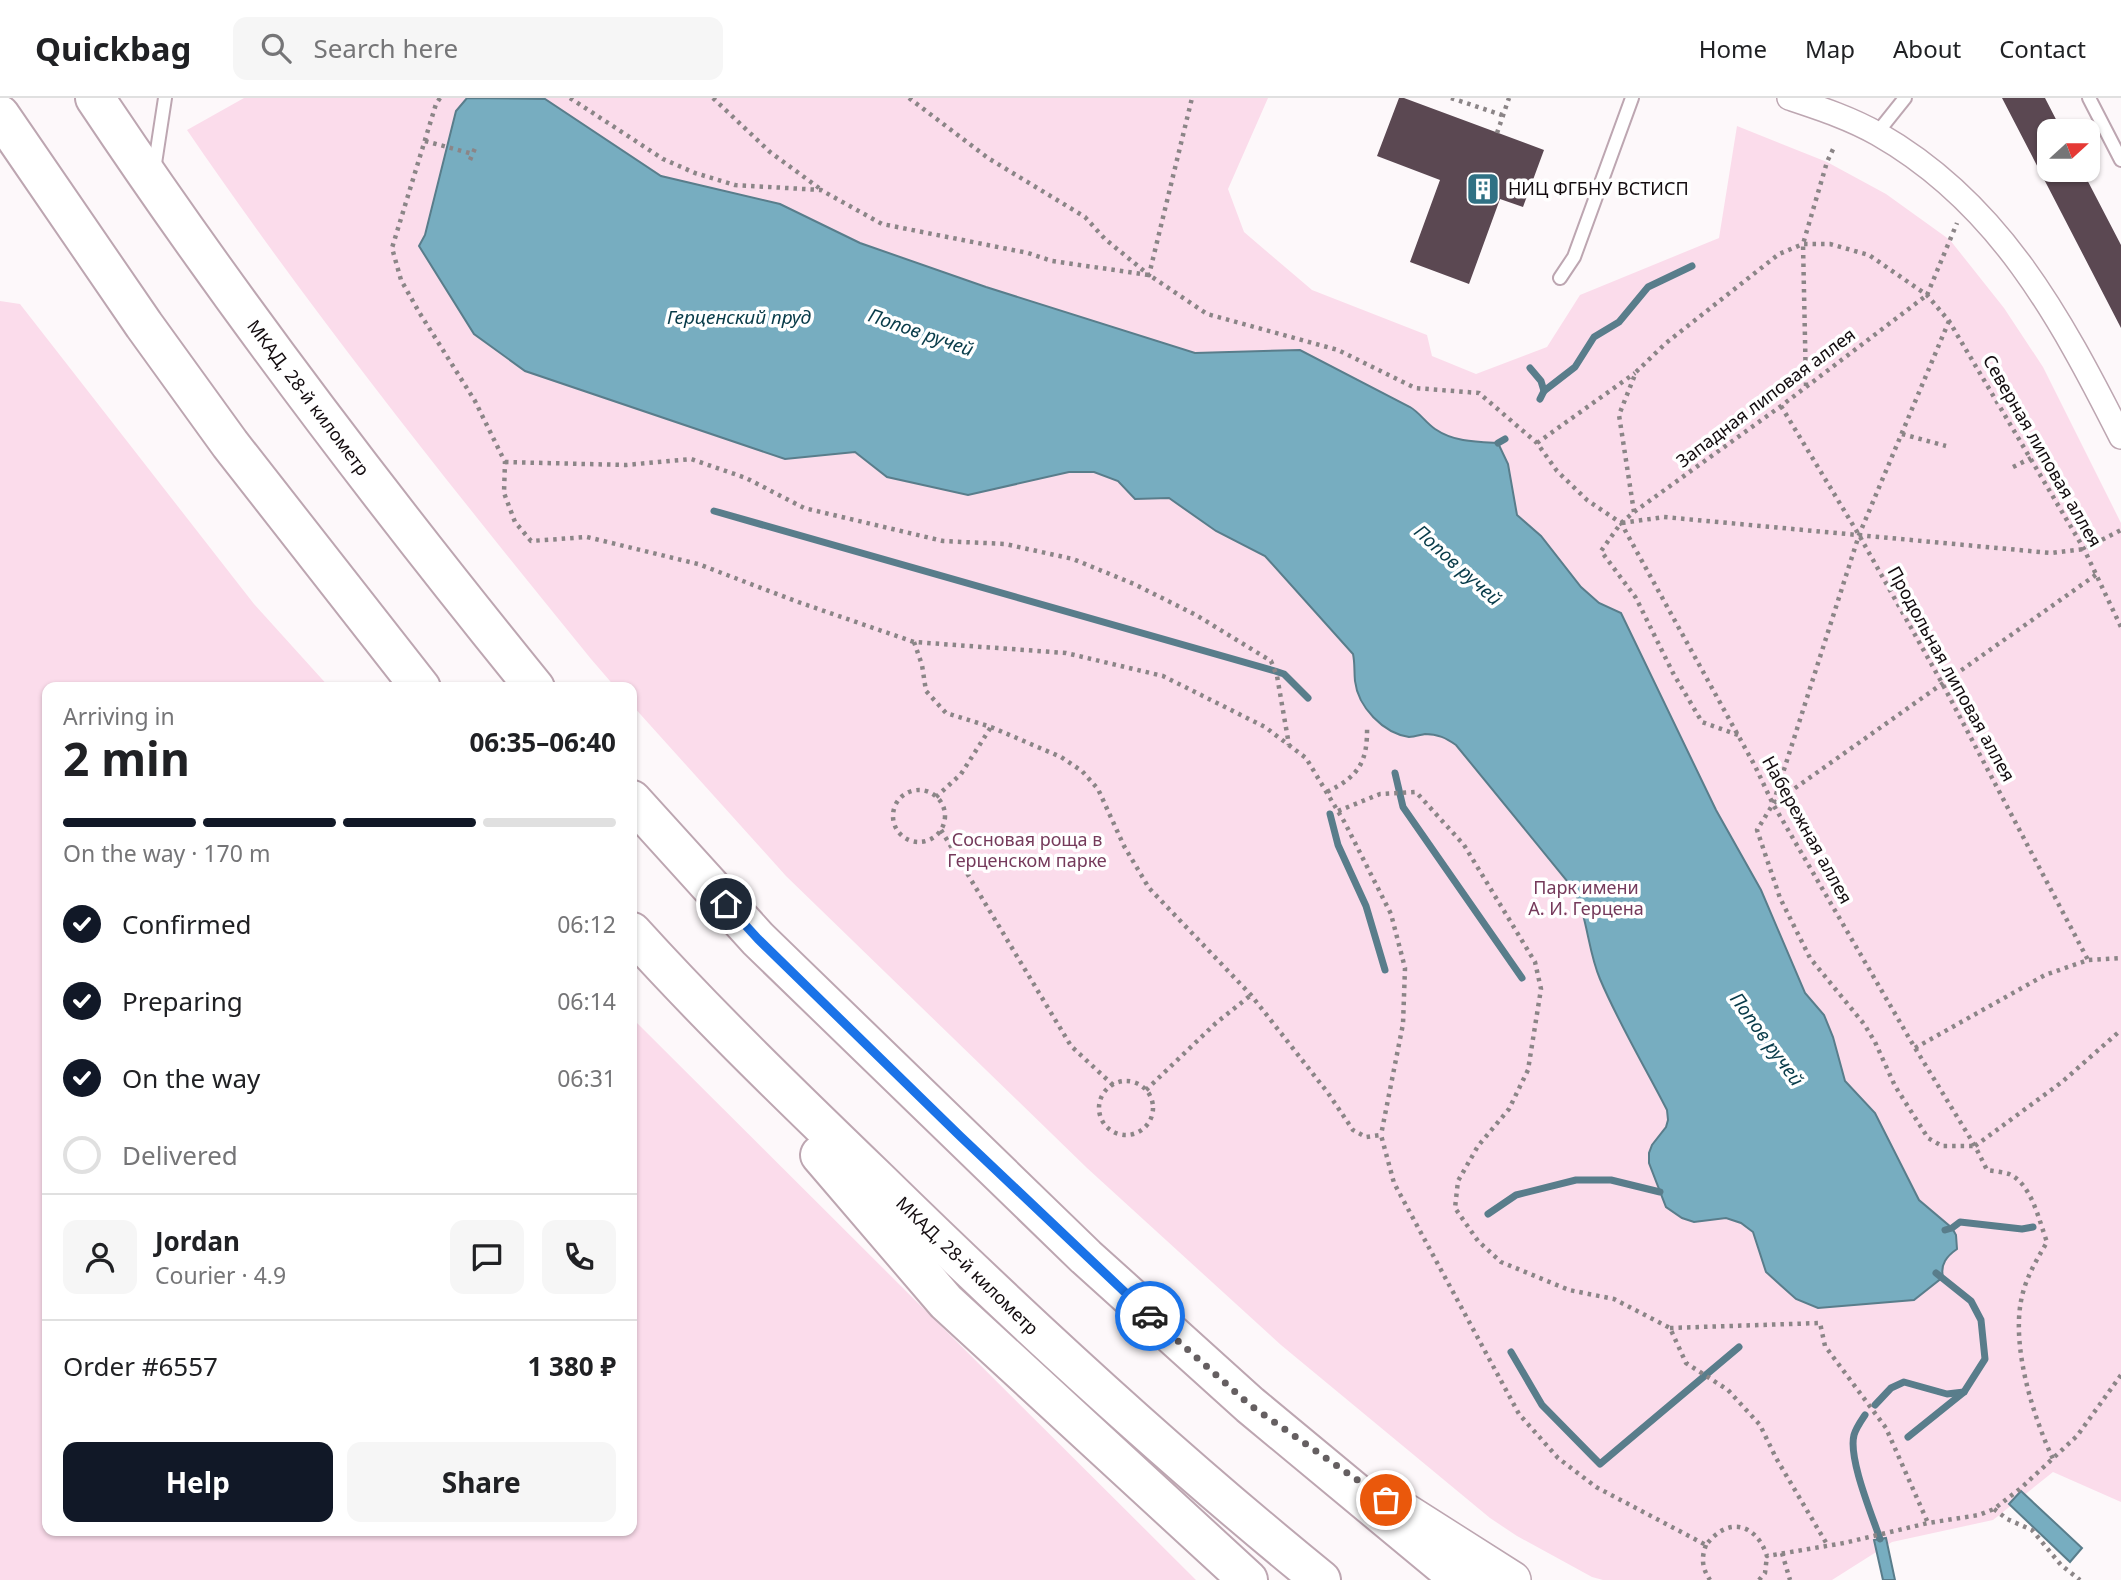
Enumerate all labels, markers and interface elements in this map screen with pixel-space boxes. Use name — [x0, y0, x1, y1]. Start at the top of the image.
search box — [233, 17, 723, 80]
text: Quickbag — [35, 26, 191, 71]
icon: search — [257, 29, 295, 67]
text: Search here — [313, 30, 458, 66]
text: Home — [1699, 32, 1767, 65]
text: Map — [1805, 32, 1855, 65]
text: About — [1893, 32, 1961, 65]
text: Contact — [1999, 32, 2086, 65]
north arrow — [2037, 119, 2100, 182]
map controls — [2037, 119, 2100, 182]
building icon: НИЦ ФГБНУ ВСТИСП — [1464, 170, 1502, 208]
place label: НИЦ ФГБНУ ВСТИСП — [1508, 176, 1689, 200]
water label: Попов ручей — [865, 302, 977, 362]
water label: Герценский пруд — [667, 304, 811, 330]
street label: МКАД, 28-й километр — [242, 315, 375, 480]
street label: Западная липовая аллея — [1671, 322, 1860, 472]
street label: Северная липовая аллея — [1978, 350, 2108, 551]
water label: Попов ручей — [1409, 519, 1508, 611]
street label: Продольная липовая аллея — [1883, 562, 2021, 785]
text: Arriving in — [63, 700, 175, 732]
text: 06:35–06:40 — [469, 724, 616, 760]
text: 2 min — [63, 727, 190, 789]
street label: Набережная аллея — [1757, 751, 1859, 908]
park label: Сосновая роща в Герценском парке — [947, 827, 1107, 872]
text: On the way · 170 m — [63, 837, 270, 869]
pin — [696, 874, 756, 934]
park label: Парк имени А. И. Герцена — [1528, 875, 1644, 920]
icon: home — [707, 885, 745, 923]
icon: check — [63, 905, 101, 943]
text: Confirmed — [122, 906, 252, 942]
text: 06:12 — [557, 908, 616, 940]
icon: check — [63, 982, 101, 1020]
text: Preparing — [122, 983, 243, 1019]
text: 06:14 — [557, 985, 616, 1017]
water label: Попов ручей — [1724, 987, 1810, 1091]
icon: check — [63, 1059, 101, 1097]
text: On the way — [122, 1060, 260, 1096]
text: 06:31 — [557, 1062, 616, 1094]
text: Delivered — [122, 1137, 238, 1173]
street label: МКАД, 28-й километр — [891, 1191, 1044, 1340]
button: person — [63, 1220, 137, 1294]
button: chat — [450, 1220, 524, 1294]
button: phone — [542, 1220, 616, 1294]
text: Jordan — [155, 1223, 240, 1259]
text: Courier · 4.9 — [155, 1259, 286, 1291]
courier — [1115, 1281, 1185, 1351]
icon: car — [1131, 1297, 1169, 1335]
text: Order #6557 — [63, 1348, 218, 1384]
text: 1 380 ₽ — [527, 1348, 616, 1384]
button: Help — [63, 1442, 333, 1522]
button: Share — [347, 1442, 616, 1522]
pin — [1356, 1470, 1416, 1530]
icon: bag — [1367, 1481, 1405, 1519]

